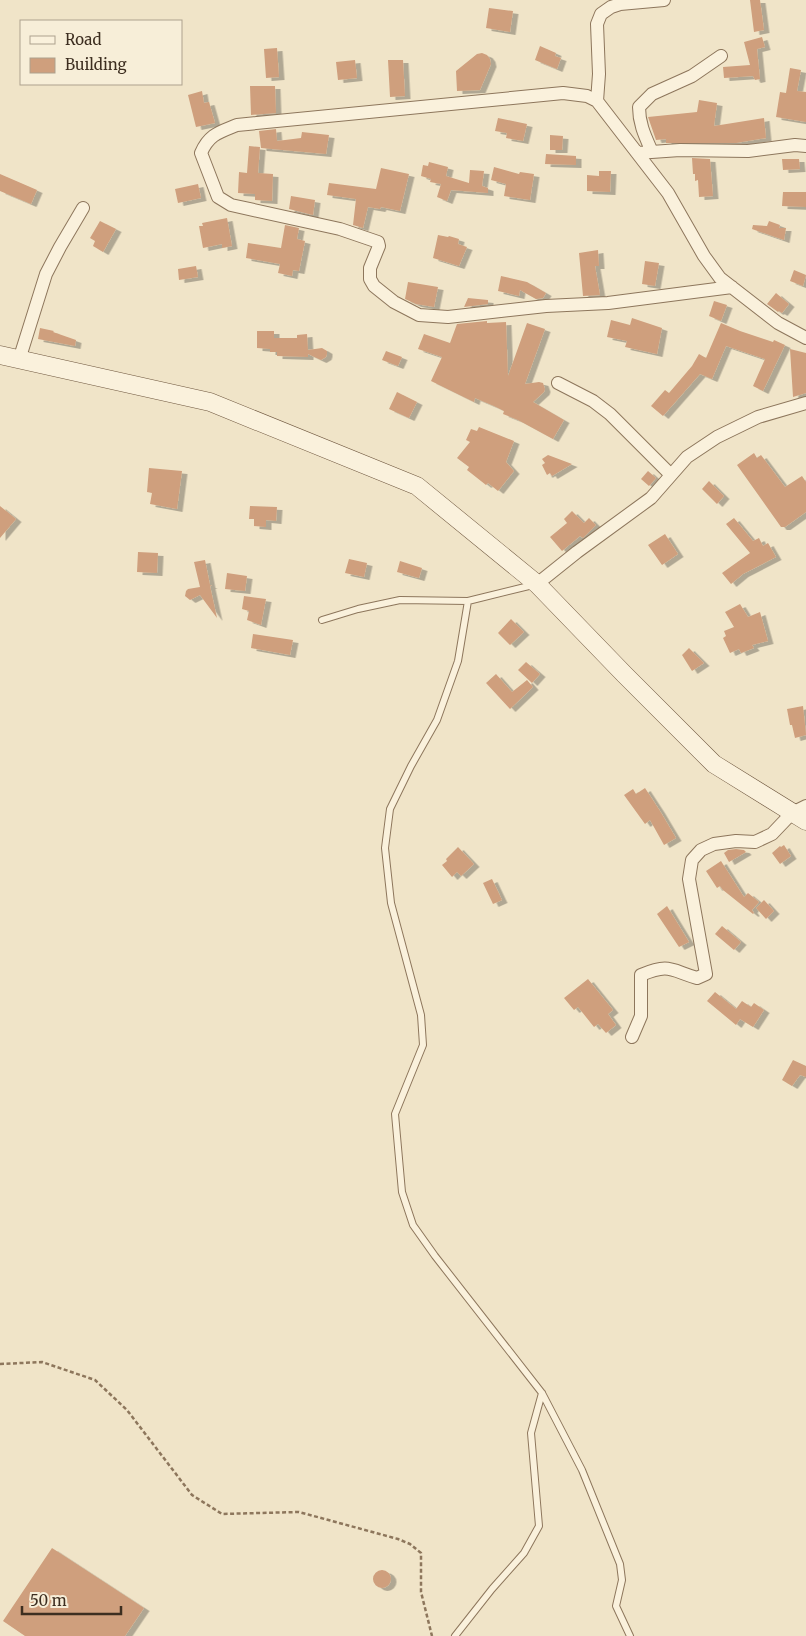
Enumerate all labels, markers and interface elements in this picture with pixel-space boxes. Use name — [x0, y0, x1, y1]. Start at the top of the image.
legend — [20, 20, 182, 85]
text: Road — [65, 30, 101, 49]
text: Building — [65, 55, 127, 74]
scale bar — [22, 1584, 121, 1616]
text: 50 m — [30, 1591, 67, 1610]

